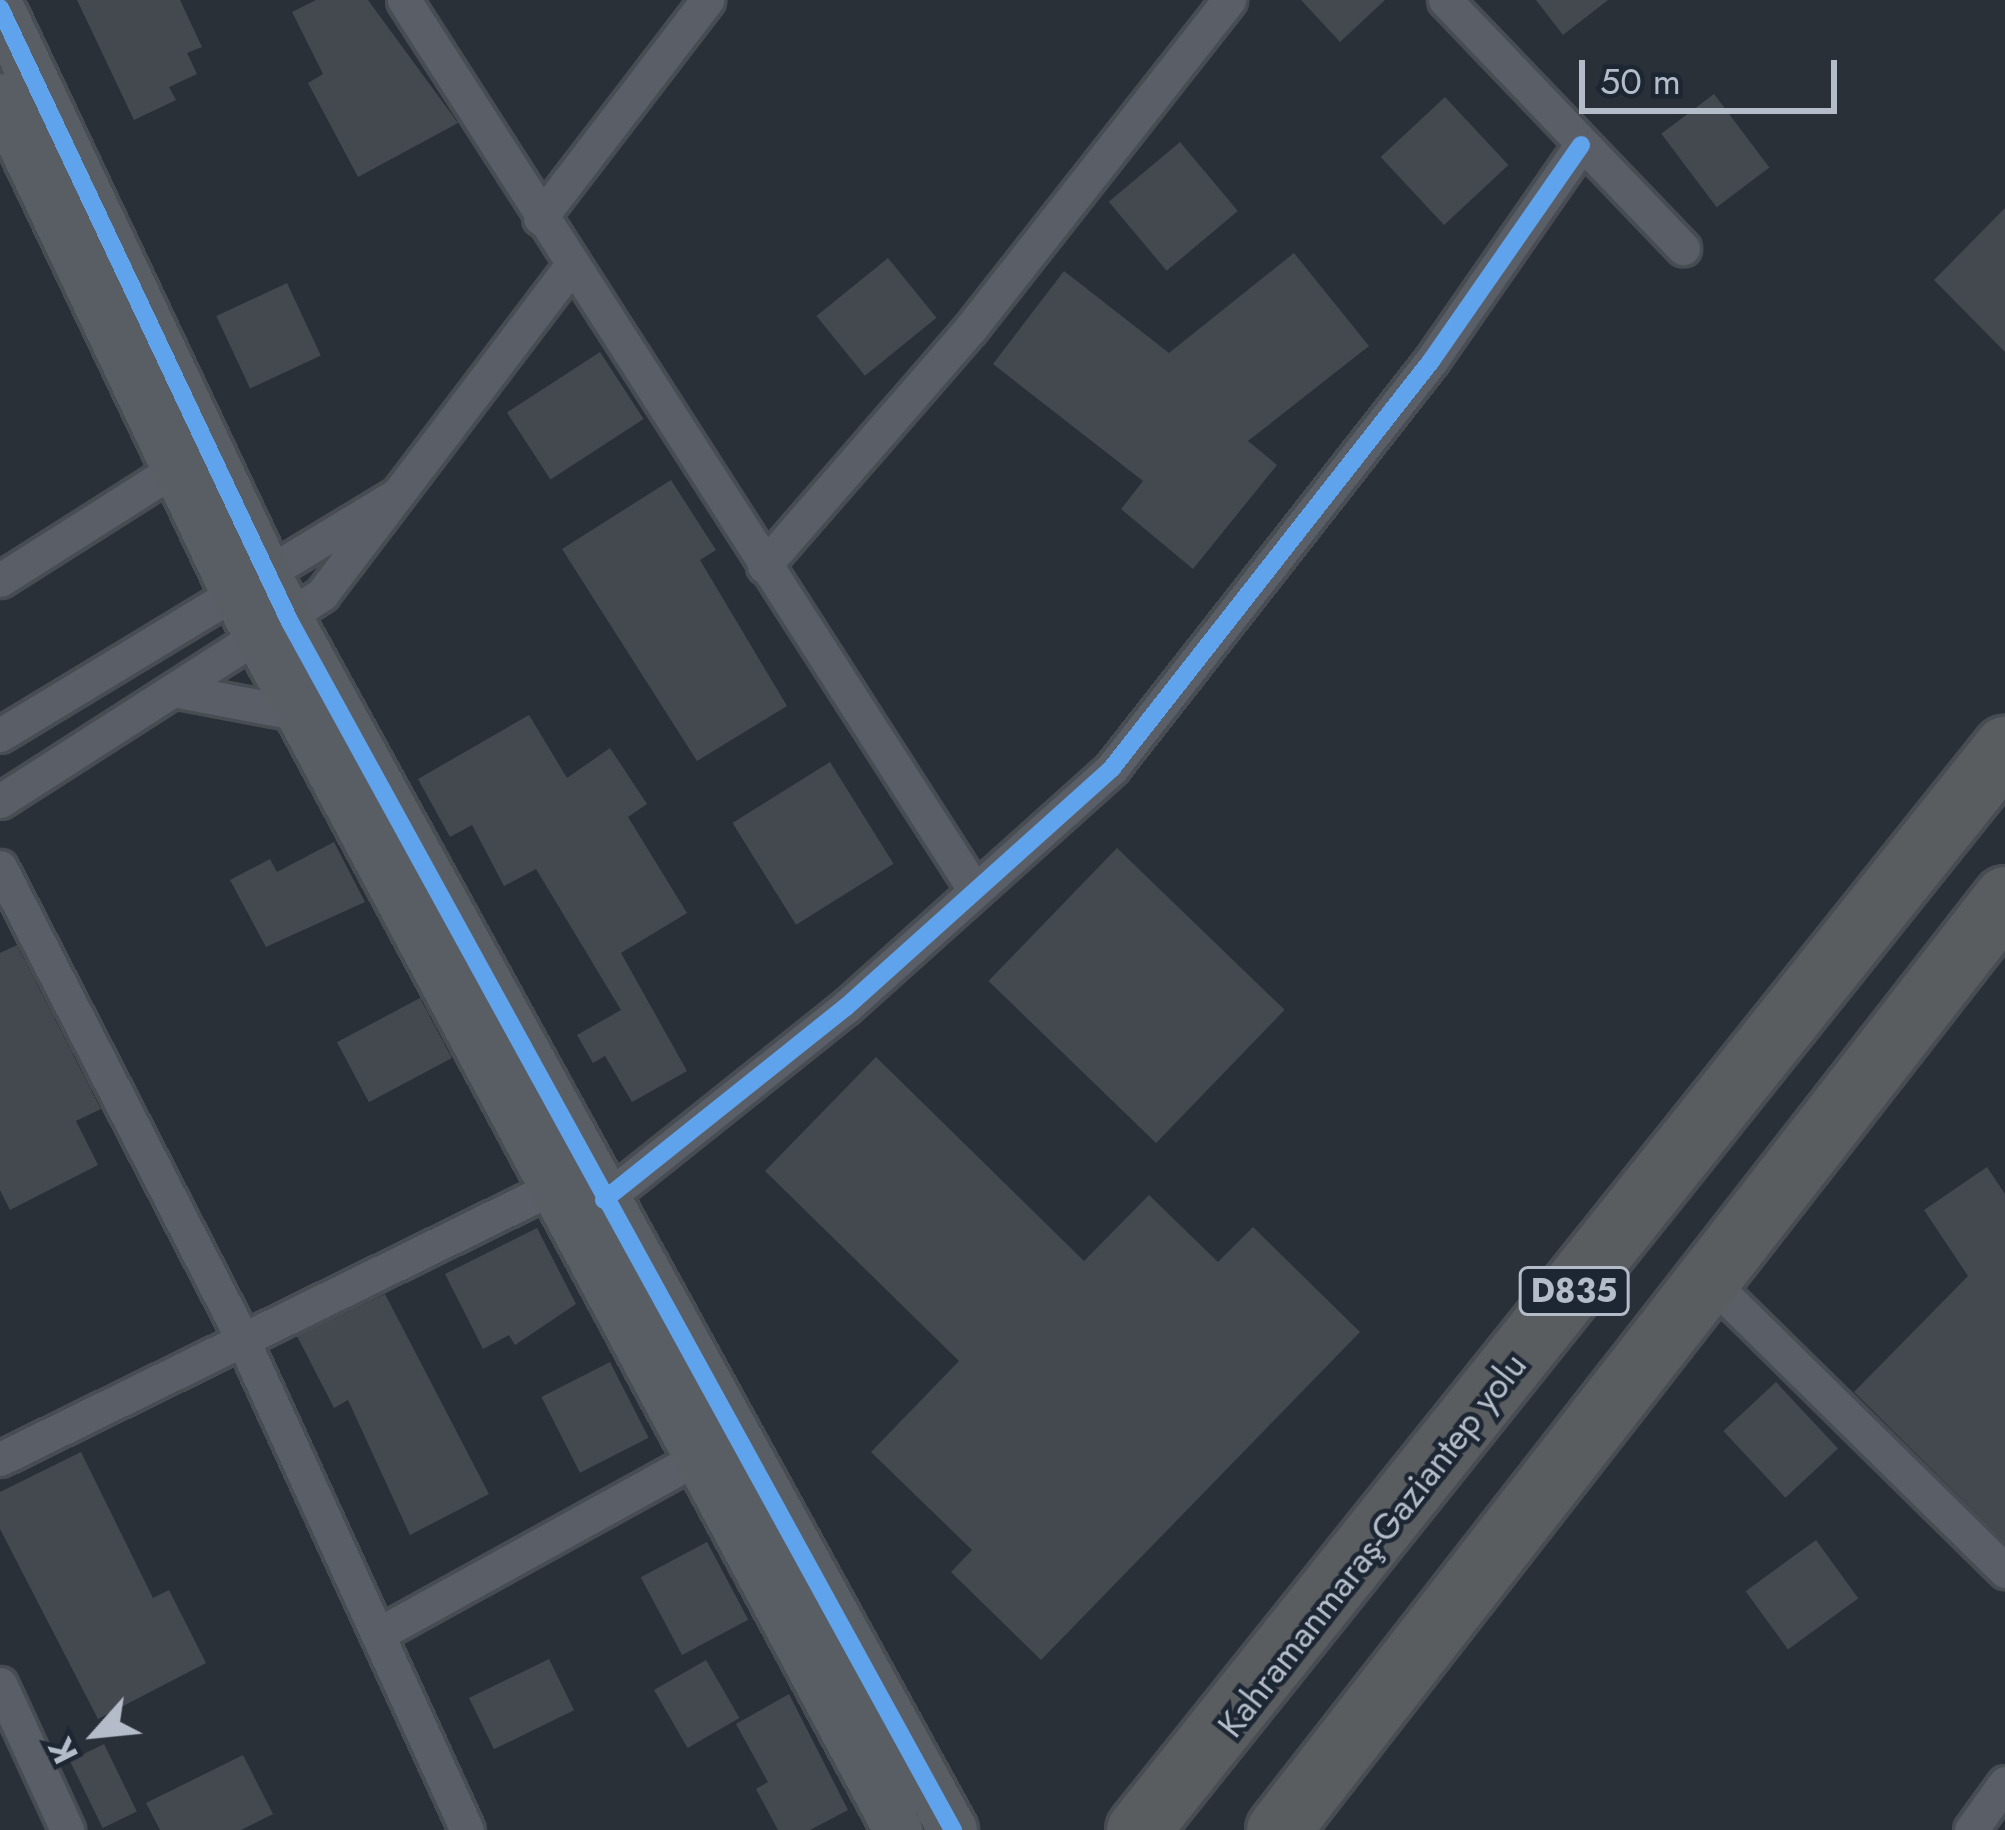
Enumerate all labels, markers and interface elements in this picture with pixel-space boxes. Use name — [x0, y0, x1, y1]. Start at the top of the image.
scale bar — [1585, 36, 1843, 110]
text: 50 m — [1600, 55, 1681, 107]
road number: D835 — [1517, 1264, 1631, 1318]
street label: Kahramanmaraş-Gaziantep yolu — [1209, 1344, 1535, 1746]
north arrow — [36, 1674, 156, 1794]
text: K — [37, 1730, 90, 1772]

